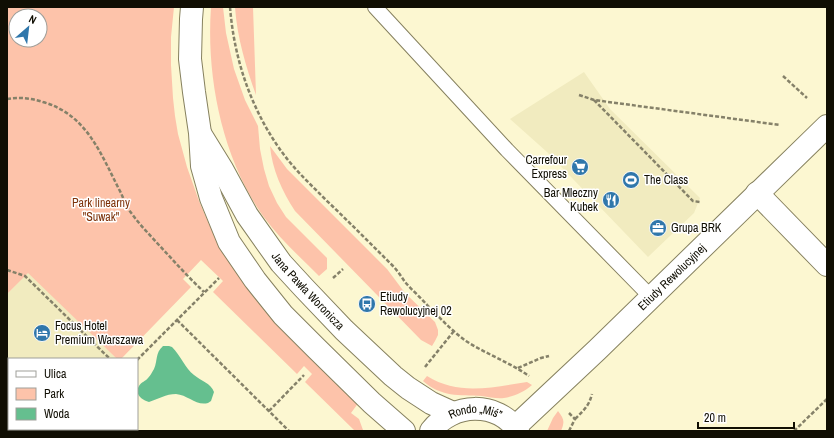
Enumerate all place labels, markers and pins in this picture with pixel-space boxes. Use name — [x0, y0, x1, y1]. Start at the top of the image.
place label: Carrefour Express — [525, 152, 568, 182]
supermarket icon: Carrefour Express — [570, 157, 590, 177]
sports icon: The Class — [621, 170, 641, 190]
place label: The Class — [644, 172, 688, 188]
place label: Bar Mleczny Kubek — [544, 185, 598, 215]
restaurant icon: Bar Mleczny Kubek — [601, 190, 621, 210]
office icon: Grupa BRK — [648, 218, 668, 238]
place label: Grupa BRK — [671, 220, 722, 236]
place label: Etiudy Rewolucyjnej 02 — [380, 289, 452, 319]
bus stop icon: Etiudy Rewolucyjnej 02 — [357, 294, 377, 314]
place label: Focus Hotel Premium Warszawa — [55, 318, 144, 348]
hotel icon: Focus Hotel Premium Warszawa — [32, 323, 52, 343]

